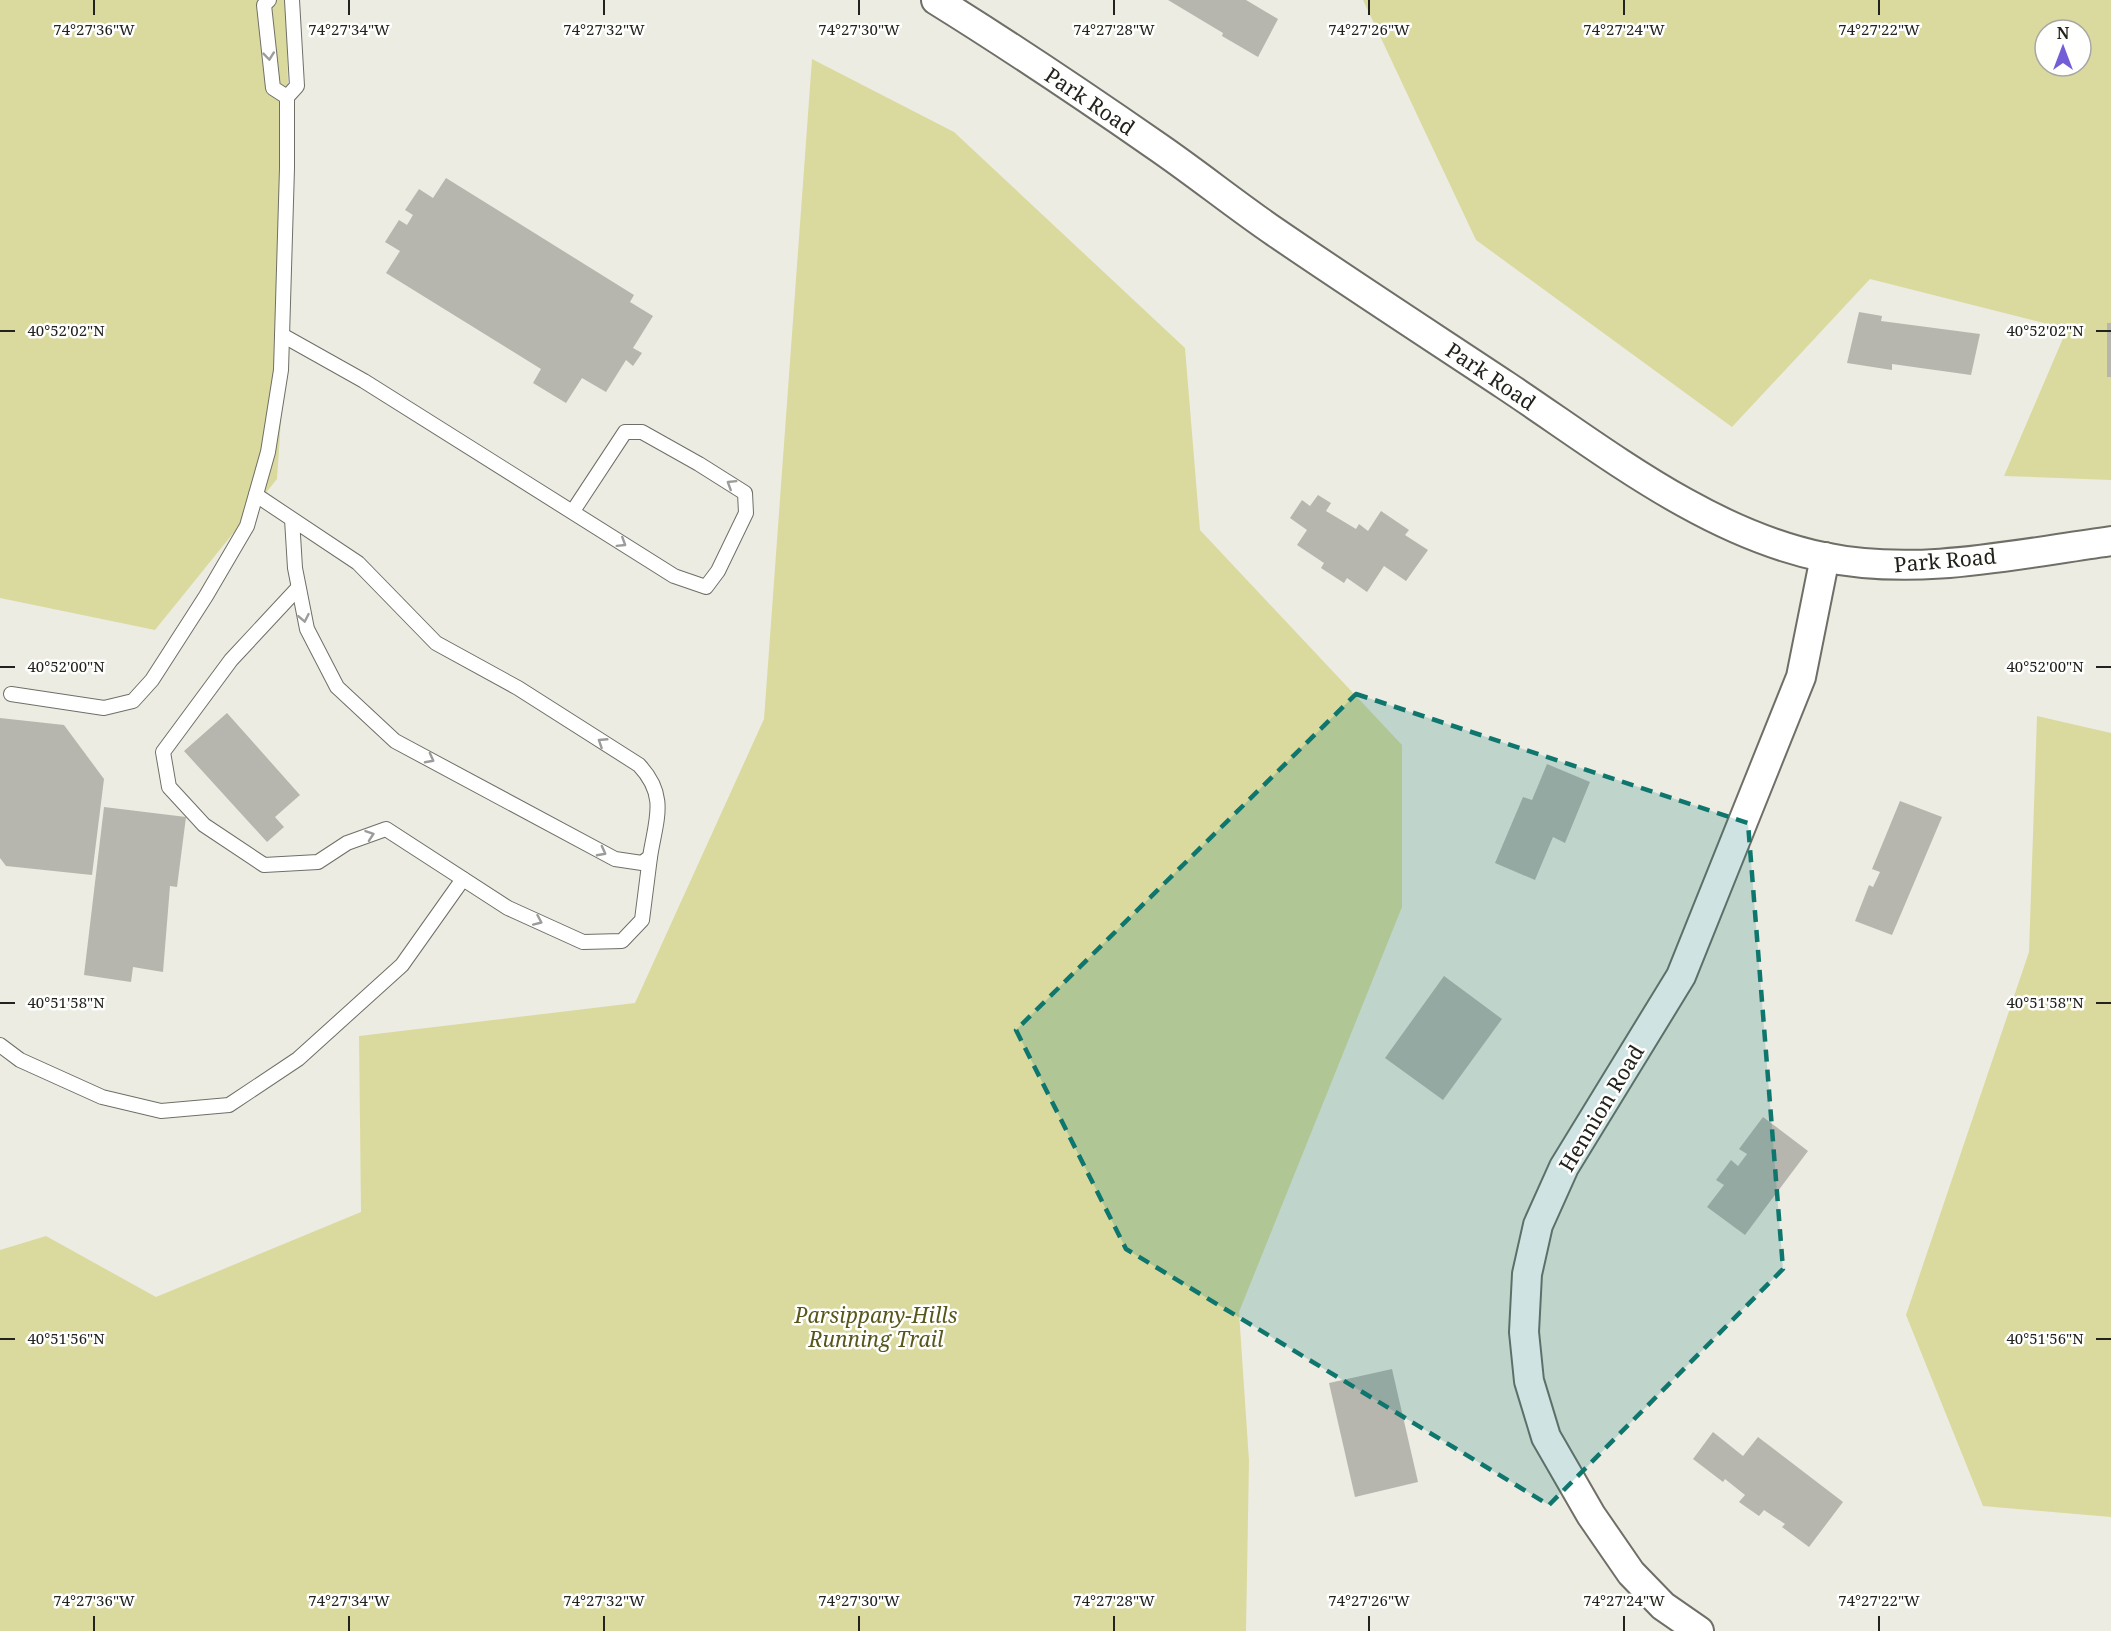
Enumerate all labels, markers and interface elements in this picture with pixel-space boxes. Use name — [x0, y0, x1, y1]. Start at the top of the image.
north arrow — [2033, 18, 2093, 78]
text: 74°27'36"W — [53, 19, 135, 39]
text: 74°27'34"W — [308, 19, 390, 39]
text: 74°27'32"W — [563, 19, 645, 39]
text: 74°27'30"W — [818, 19, 900, 39]
text: 74°27'28"W — [1073, 19, 1155, 39]
text: 74°27'26"W — [1328, 19, 1410, 39]
text: 74°27'24"W — [1583, 19, 1665, 39]
text: 74°27'22"W — [1838, 19, 1920, 39]
text: N — [2057, 22, 2070, 44]
one-way arrow — [262, 52, 275, 61]
street label: Park Road — [1040, 61, 1141, 141]
text: 40°52'02"N — [27, 320, 105, 340]
text: 40°52'02"N — [2006, 320, 2084, 340]
street label: Park Road — [1441, 336, 1542, 416]
one-way arrow — [727, 481, 738, 492]
one-way arrow — [616, 535, 626, 547]
street label: Park Road — [1893, 542, 1998, 578]
one-way arrow — [297, 613, 310, 623]
text: 40°52'00"N — [27, 656, 105, 676]
text: 40°52'00"N — [2006, 656, 2084, 676]
one-way arrow — [598, 738, 609, 749]
one-way arrow — [424, 752, 434, 763]
one-way arrow — [364, 830, 375, 842]
one-way arrow — [595, 845, 606, 856]
one-way arrow — [532, 914, 543, 926]
text: 40°51'58"N — [27, 992, 105, 1012]
text: 40°51'58"N — [2006, 992, 2084, 1012]
street label: Hennion Road — [1552, 1039, 1650, 1177]
park label: Parsippany-Hills Running Trail — [794, 1301, 958, 1353]
text: 40°51'56"N — [27, 1328, 105, 1348]
text: 40°51'56"N — [2006, 1328, 2084, 1348]
text: 74°27'36"W — [53, 1590, 135, 1610]
text: 74°27'34"W — [308, 1590, 390, 1610]
text: 74°27'32"W — [563, 1590, 645, 1610]
text: 74°27'30"W — [818, 1590, 900, 1610]
text: 74°27'28"W — [1073, 1590, 1155, 1610]
text: 74°27'26"W — [1328, 1590, 1410, 1610]
text: 74°27'24"W — [1583, 1590, 1665, 1610]
text: 74°27'22"W — [1838, 1590, 1920, 1610]

